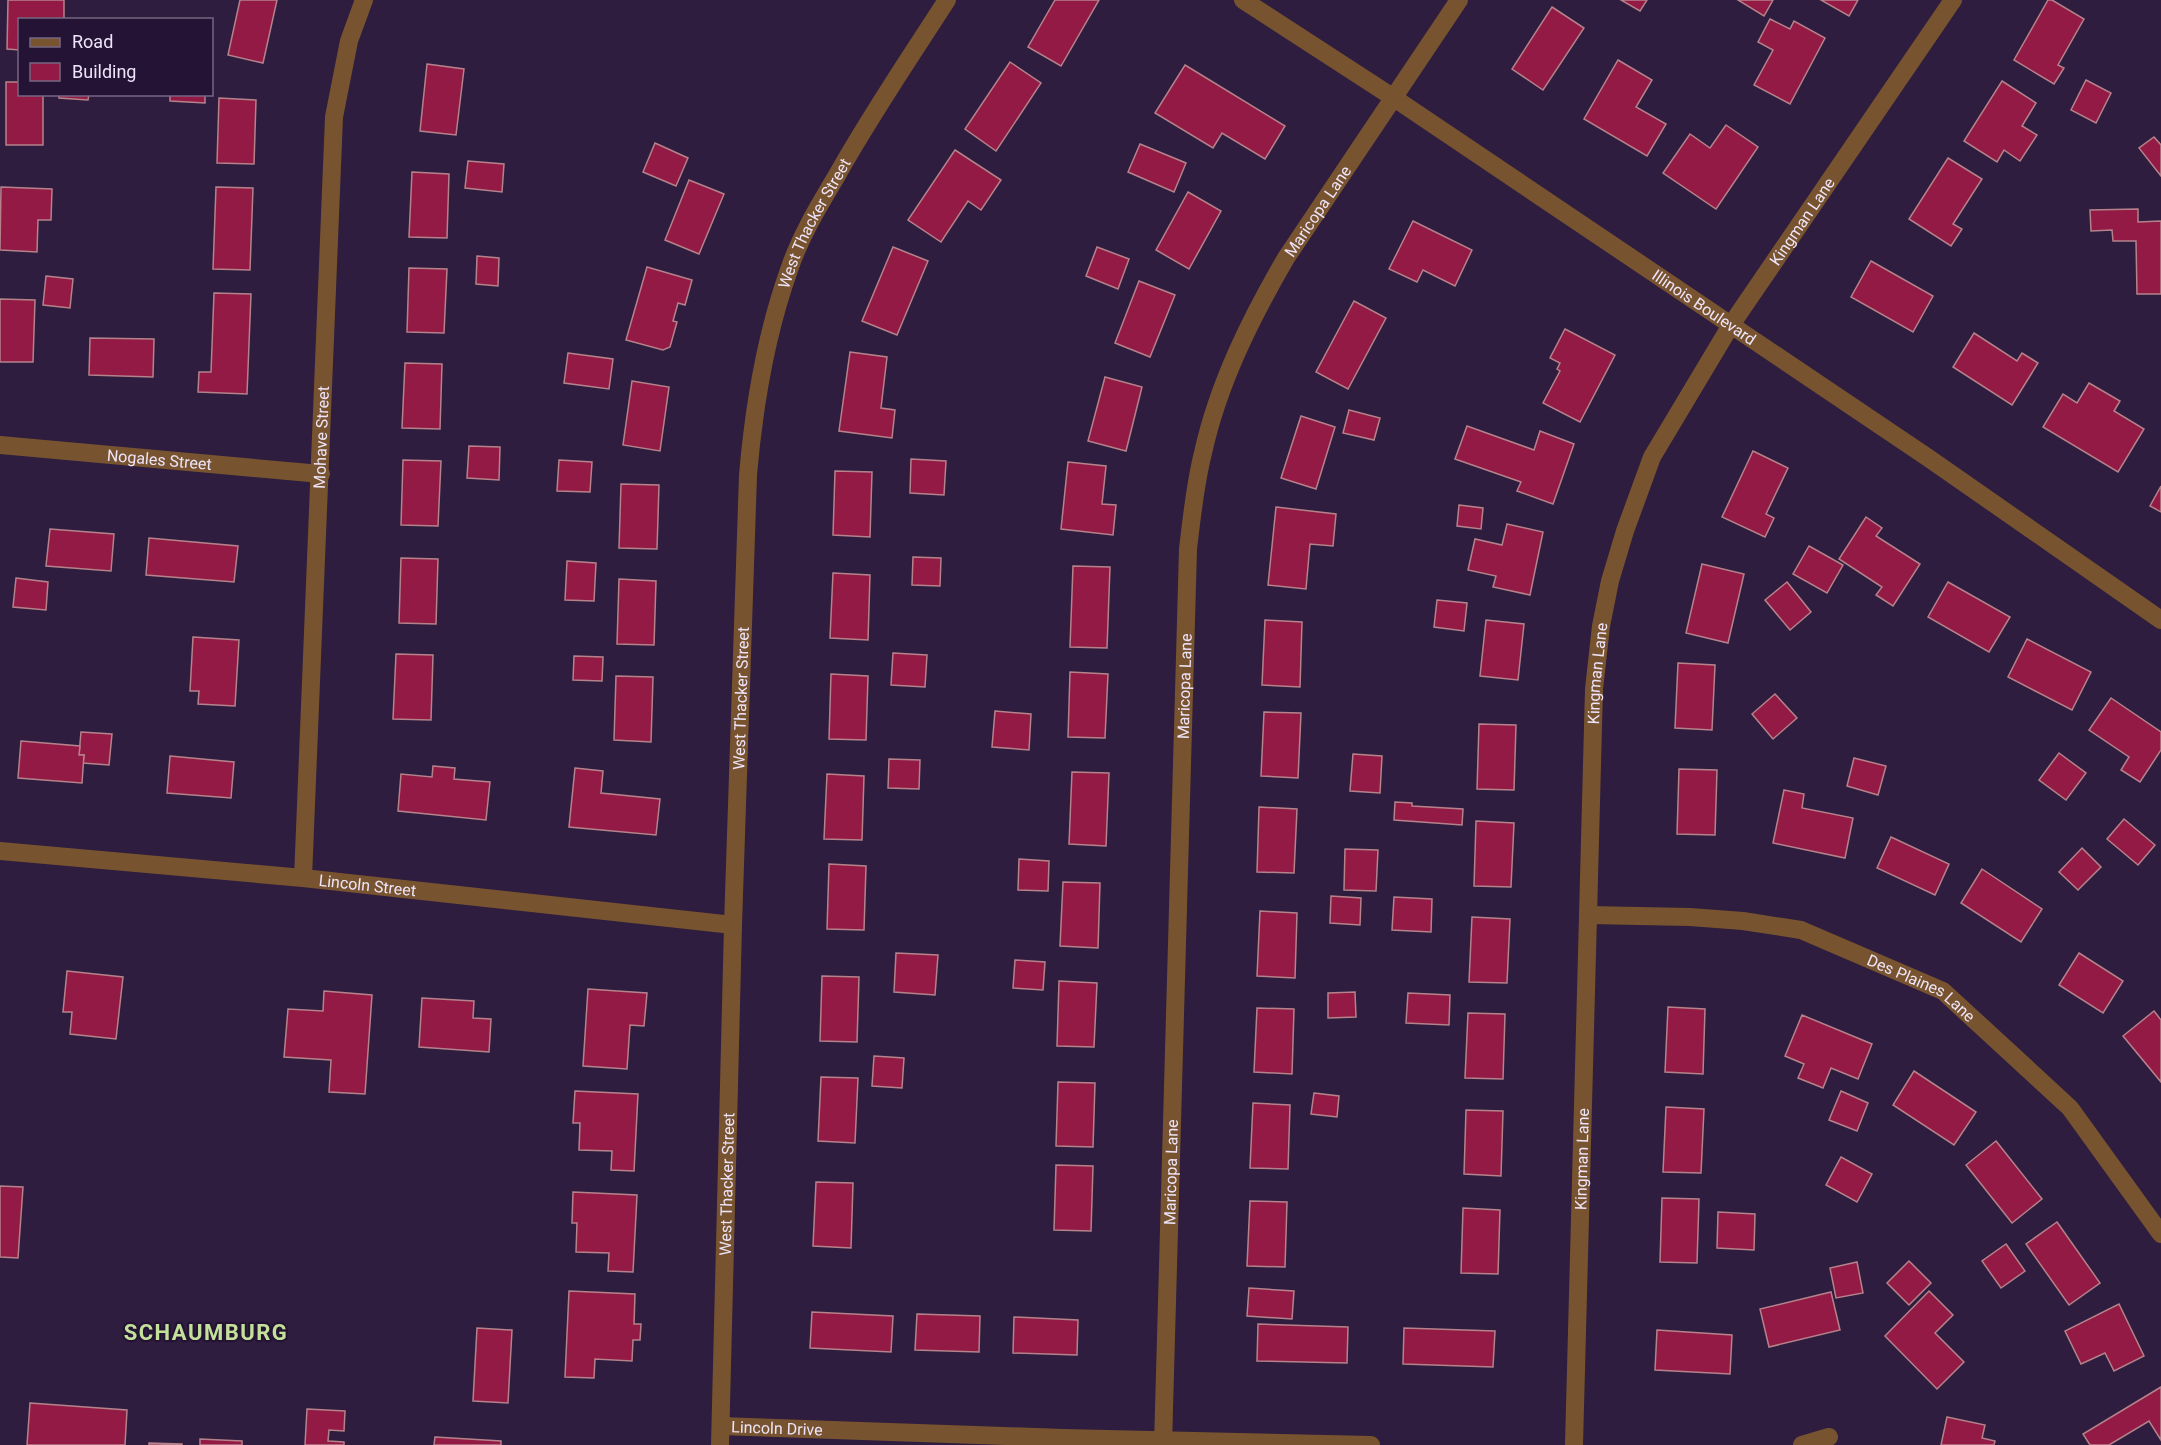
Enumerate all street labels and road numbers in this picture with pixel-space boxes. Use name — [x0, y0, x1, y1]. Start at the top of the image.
street label: West Thacker Street — [774, 155, 854, 291]
street label: Maricopa Lane — [1280, 162, 1355, 260]
street label: Kingman Lane — [1765, 174, 1838, 269]
street label: Illinois Boulevard — [1649, 265, 1760, 349]
street label: Mohave Street — [309, 386, 333, 489]
street label: Nogales Street — [106, 445, 213, 474]
street label: Kingman Lane — [1584, 622, 1611, 724]
street label: West Thacker Street — [729, 626, 752, 770]
street label: Maricopa Lane — [1173, 633, 1195, 739]
street label: Lincoln Street — [318, 870, 417, 900]
street label: Des Plaines Lane — [1864, 950, 1979, 1025]
street label: Kingman Lane — [1571, 1108, 1592, 1210]
street label: West Thacker Street — [715, 1112, 738, 1256]
street label: Maricopa Lane — [1160, 1119, 1182, 1225]
street label: Lincoln Drive — [731, 1417, 823, 1439]

